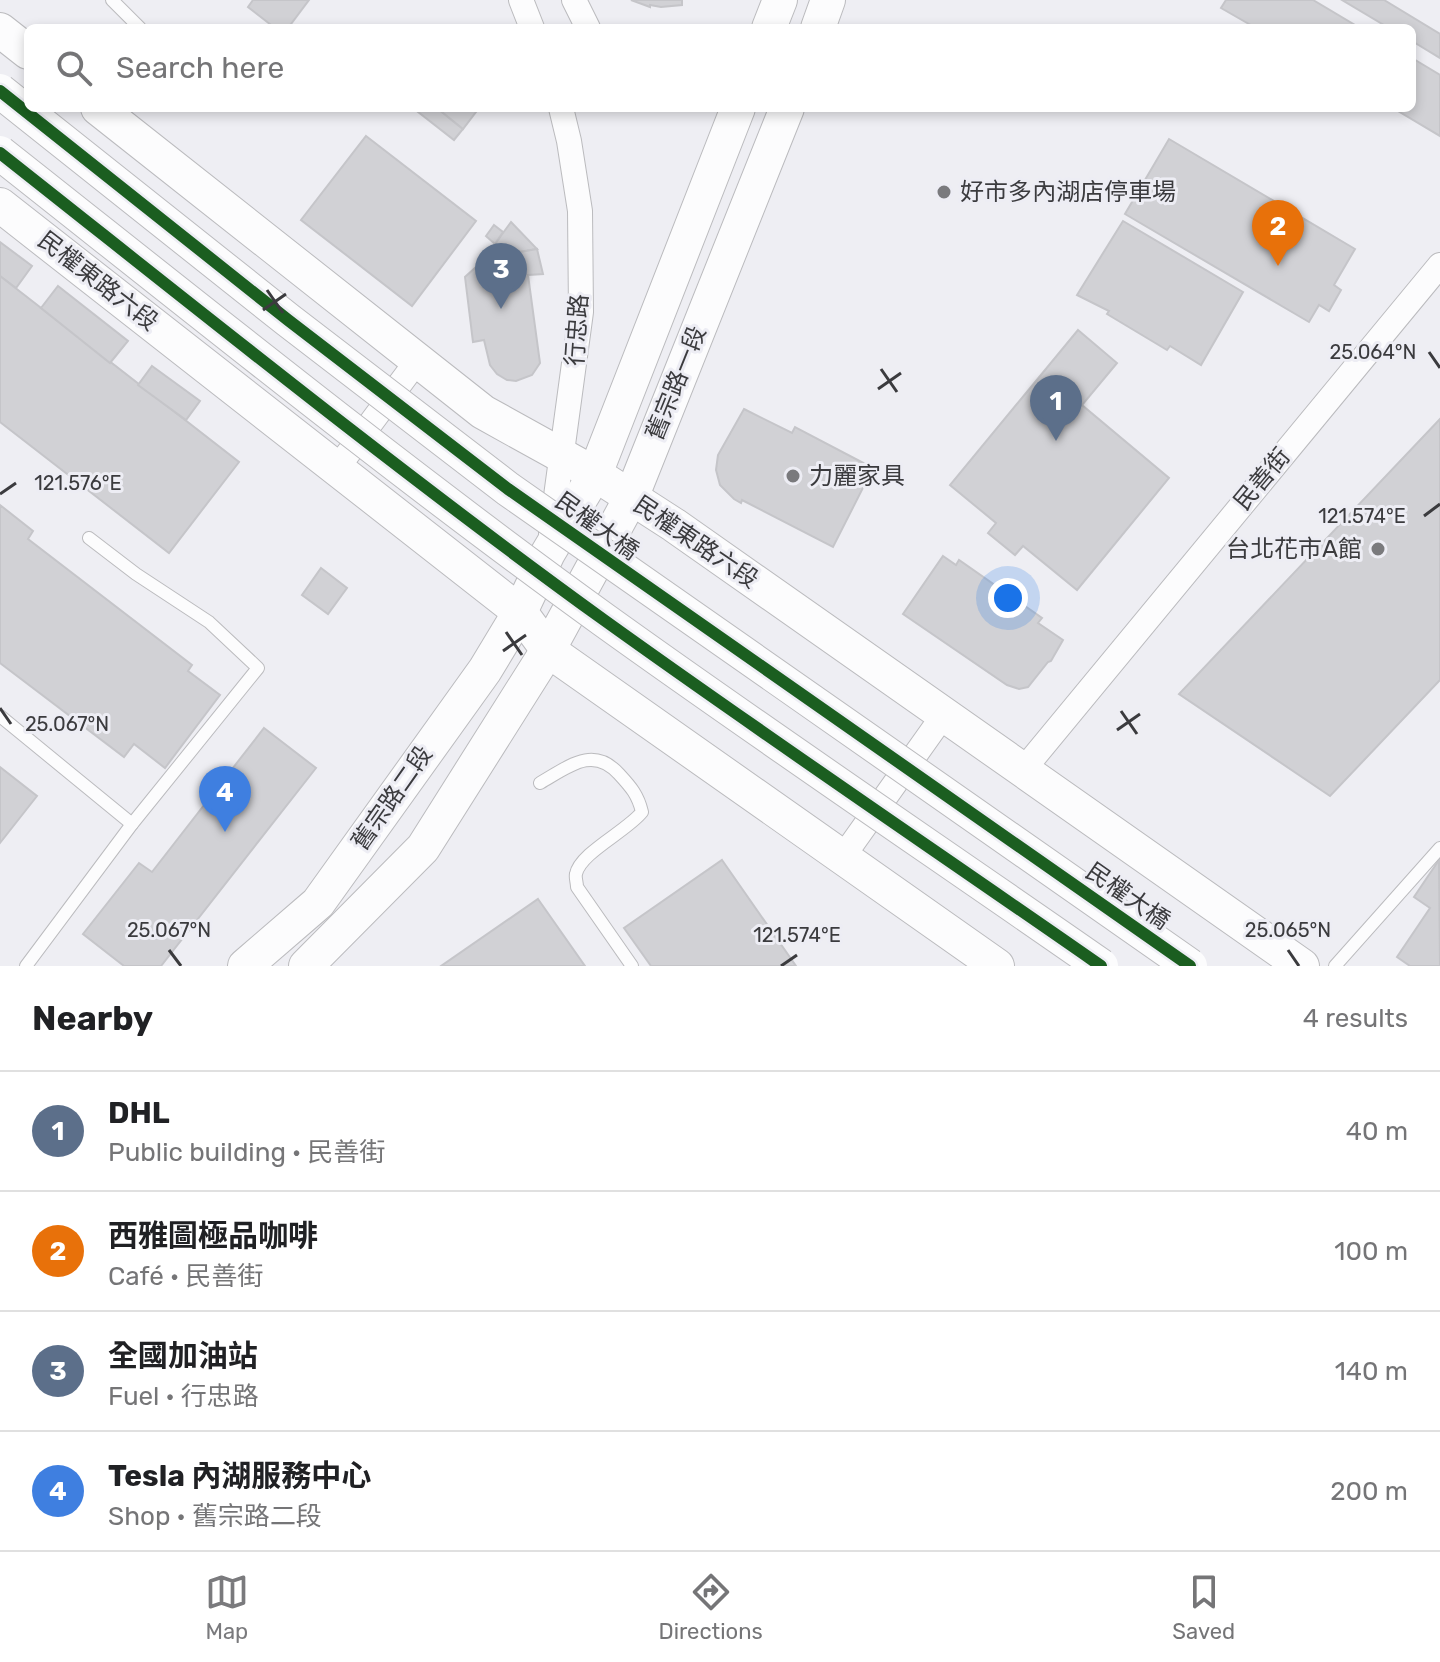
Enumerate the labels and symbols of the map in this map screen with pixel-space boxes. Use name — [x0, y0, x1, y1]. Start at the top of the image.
place label: 好市多內湖店停車場 — [960, 178, 1176, 206]
marker: 好市多內湖店停車場 — [935, 183, 953, 201]
pin: 2 — [1252, 200, 1304, 266]
street label: 民權東路六段 — [33, 226, 163, 336]
pin: 3 — [475, 243, 527, 309]
street label: 行忠路 — [561, 293, 593, 367]
street label: 舊宗路一段 — [641, 322, 711, 444]
text: 25.064°N — [1329, 340, 1417, 364]
pin: 1 — [1030, 375, 1082, 441]
street label: 民善街 — [1228, 442, 1296, 516]
place label: 力麗家具 — [809, 462, 905, 490]
marker: 力麗家具 — [784, 467, 802, 485]
text: 121.576°E — [34, 471, 122, 495]
street label: 民權大橋 — [550, 486, 644, 566]
street label: 民權東路六段 — [628, 490, 764, 594]
text: 121.574°E — [1318, 504, 1406, 528]
place label: 台北花市A館 — [1226, 535, 1362, 563]
marker: 台北花市A館 — [1369, 540, 1387, 558]
your location — [988, 578, 1028, 618]
text: 25.067°N — [25, 712, 109, 736]
street label: 舊宗路二段 — [346, 741, 438, 855]
pin: 4 — [199, 766, 251, 832]
street label: 民權大橋 — [1081, 857, 1175, 935]
text: 25.067°N — [127, 918, 211, 942]
text: 25.065°N — [1245, 918, 1331, 942]
text: 121.574°E — [753, 923, 841, 947]

